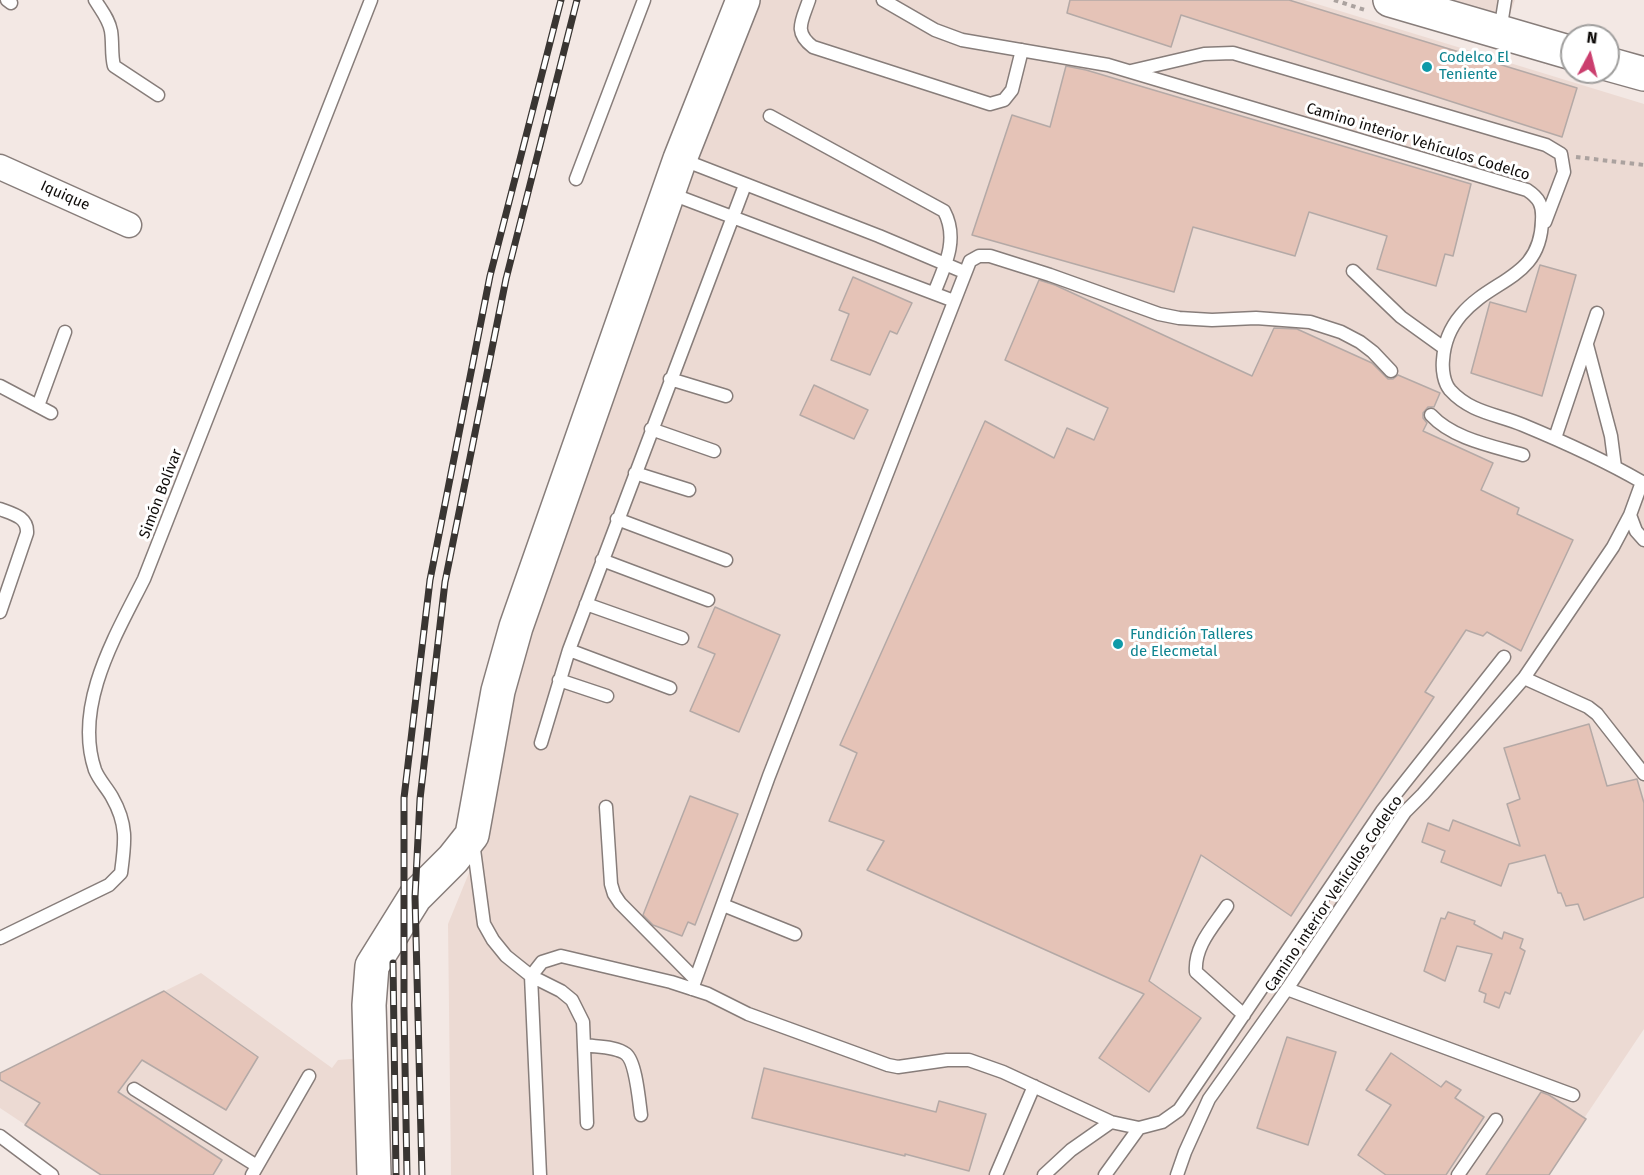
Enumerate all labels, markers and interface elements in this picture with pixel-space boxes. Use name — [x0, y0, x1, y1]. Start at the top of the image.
north arrow — [1560, 24, 1620, 84]
text: N — [1586, 28, 1598, 48]
place label: Codelco El Teniente — [1439, 49, 1509, 84]
marker: Codelco El Teniente — [1420, 60, 1434, 74]
street label: Camino interior Vehículos Codelco — [1304, 99, 1532, 185]
street label: Iquique — [37, 177, 93, 215]
street label: Simón Bolívar — [136, 447, 186, 541]
place label: Fundición Talleres de Elecmetal — [1130, 626, 1253, 661]
marker: Fundición Talleres de Elecmetal — [1111, 637, 1125, 651]
street label: Camino interior Vehículos Codelco — [1261, 792, 1407, 996]

